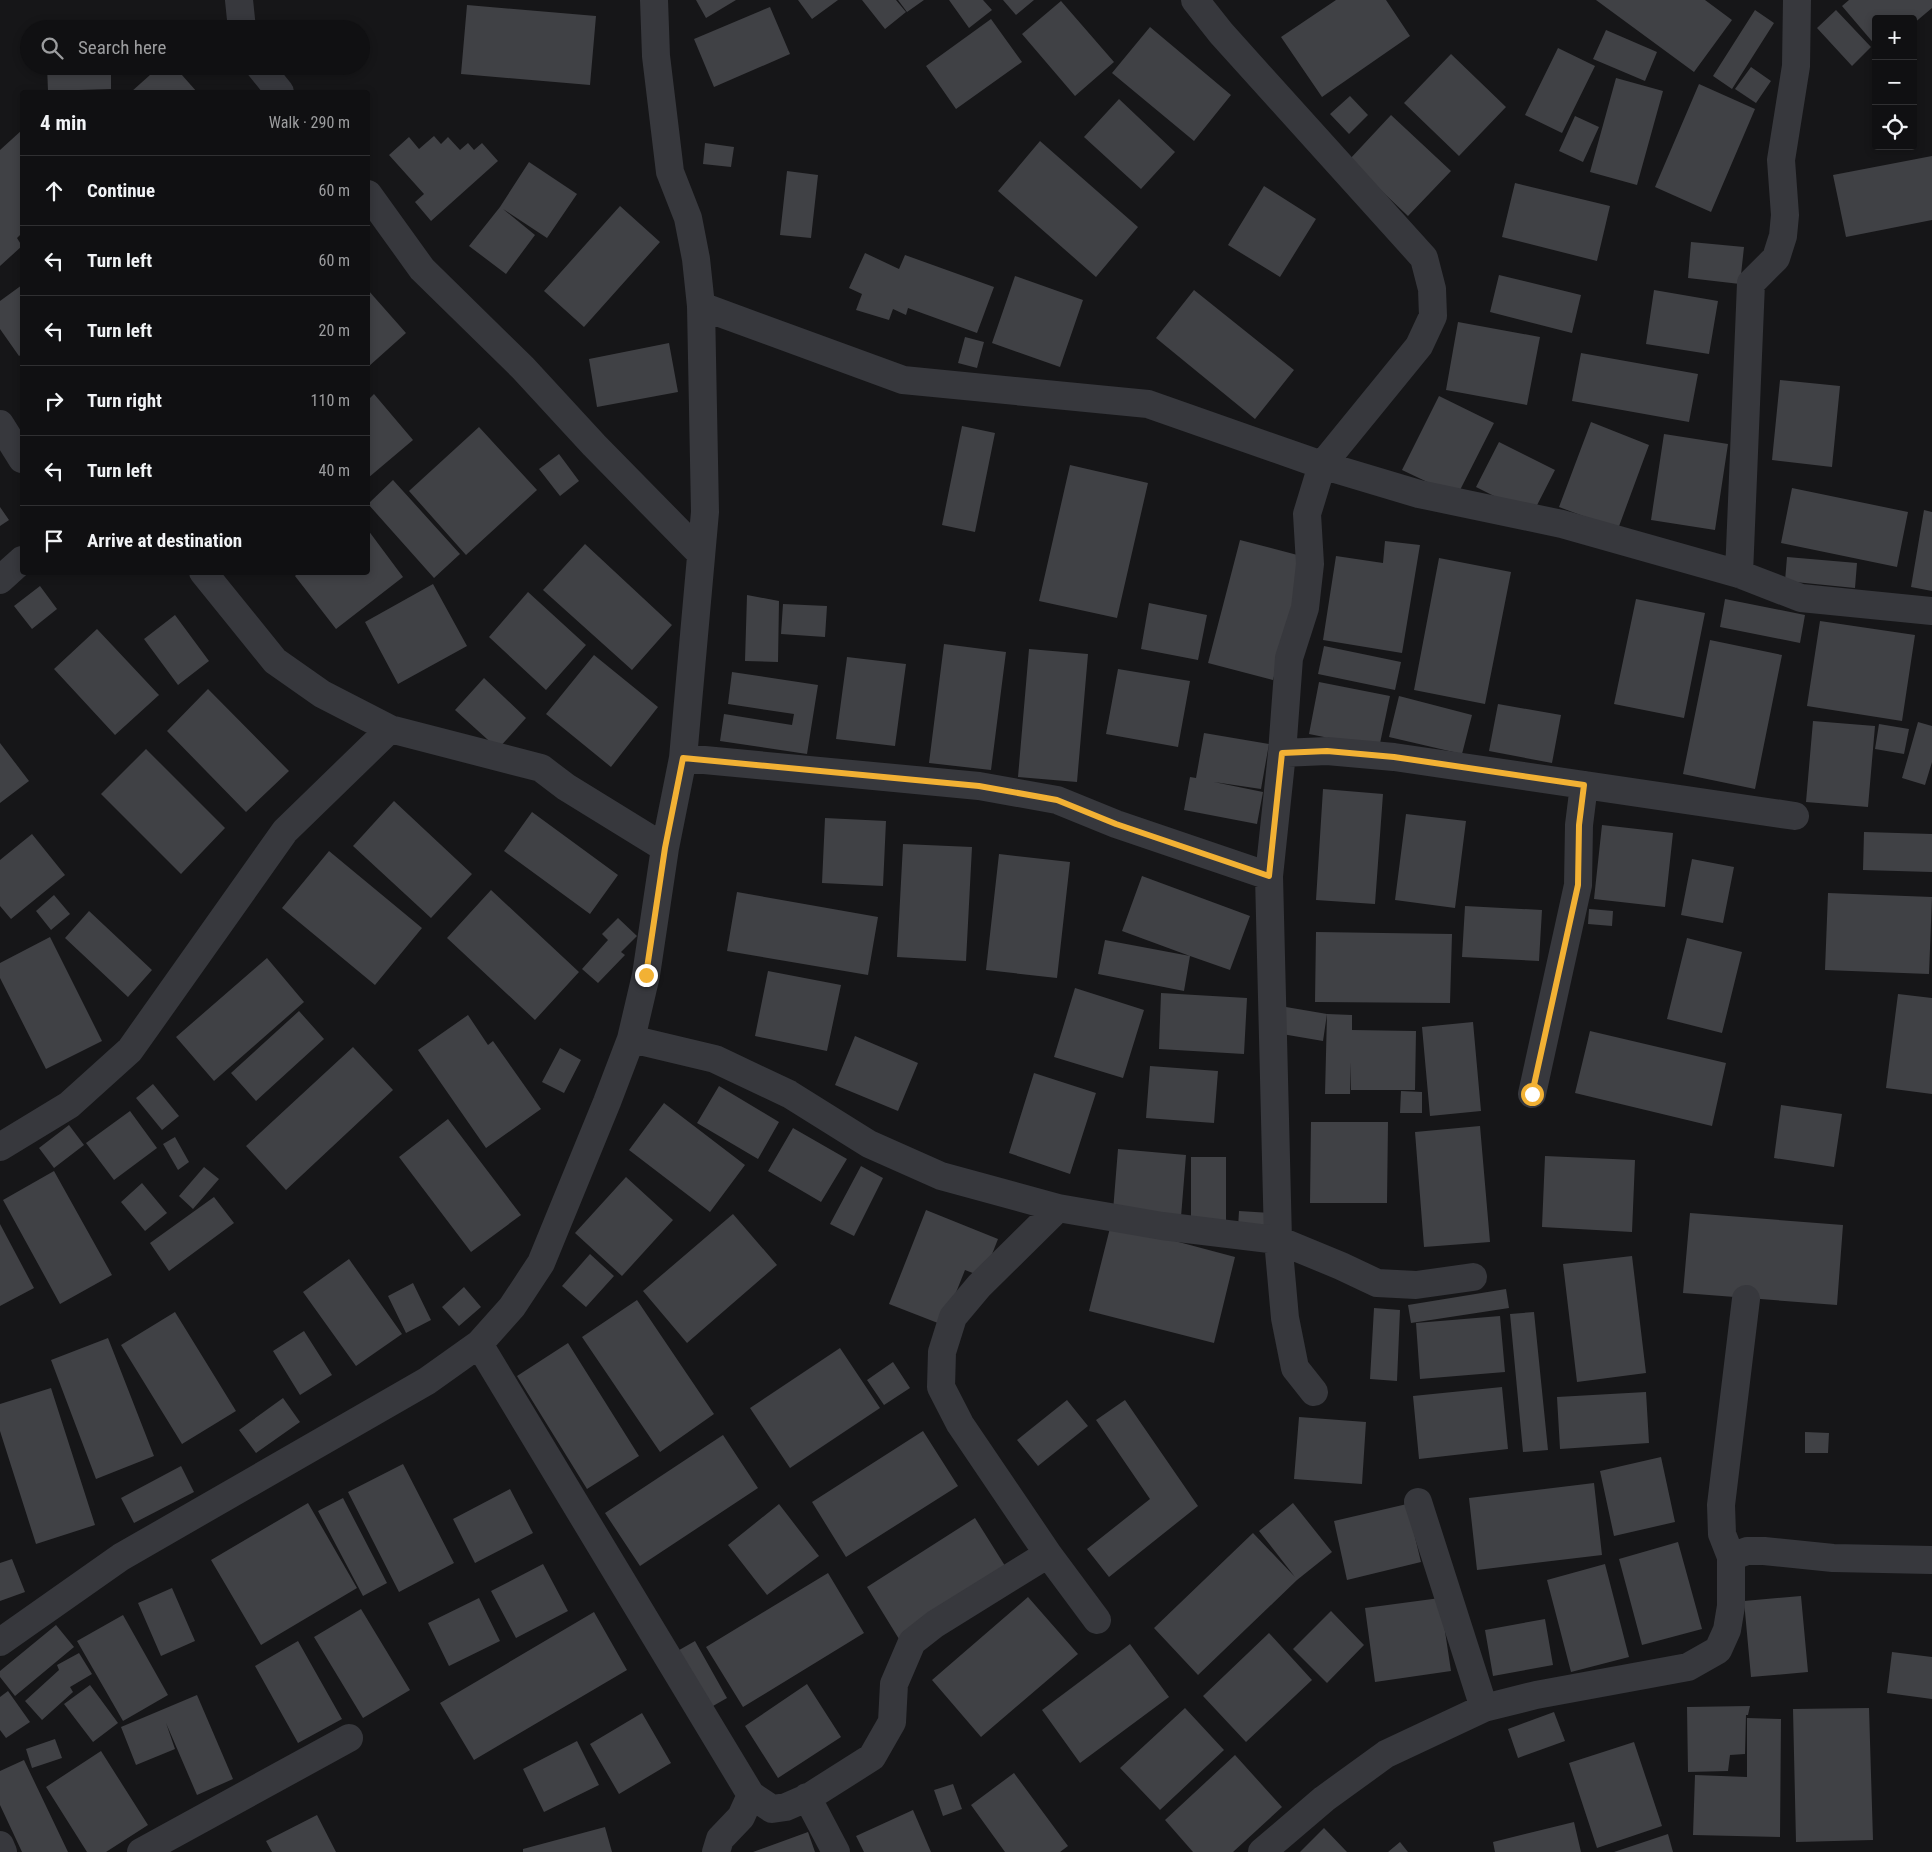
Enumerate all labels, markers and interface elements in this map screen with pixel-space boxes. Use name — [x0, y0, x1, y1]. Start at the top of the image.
map controls — [1872, 15, 1917, 150]
button: + — [1872, 15, 1917, 60]
search box — [20, 20, 370, 75]
icon: search — [38, 34, 66, 62]
text: Search here — [78, 36, 166, 59]
button: − — [1872, 60, 1917, 105]
button: locate — [1872, 105, 1917, 150]
text: 4 min — [40, 111, 87, 135]
text: Walk · 290 m — [269, 113, 350, 132]
icon: ahead — [40, 177, 68, 205]
text: Continue — [87, 179, 155, 202]
text: 60 m — [318, 181, 350, 200]
icon: left — [40, 247, 68, 275]
text: Turn left — [87, 249, 152, 272]
text: 60 m — [318, 251, 350, 270]
icon: left — [40, 317, 68, 345]
text: Turn left — [87, 319, 152, 342]
text: 20 m — [318, 321, 350, 340]
icon: right — [40, 387, 68, 415]
text: Turn right — [87, 389, 162, 412]
text: 110 m — [311, 391, 350, 410]
icon: left — [40, 457, 68, 485]
text: Turn left — [87, 459, 152, 482]
text: 40 m — [318, 461, 350, 480]
icon: arrive — [40, 527, 68, 555]
text: Arrive at destination — [87, 529, 242, 552]
route end — [635, 964, 658, 987]
route start — [1521, 1083, 1544, 1106]

